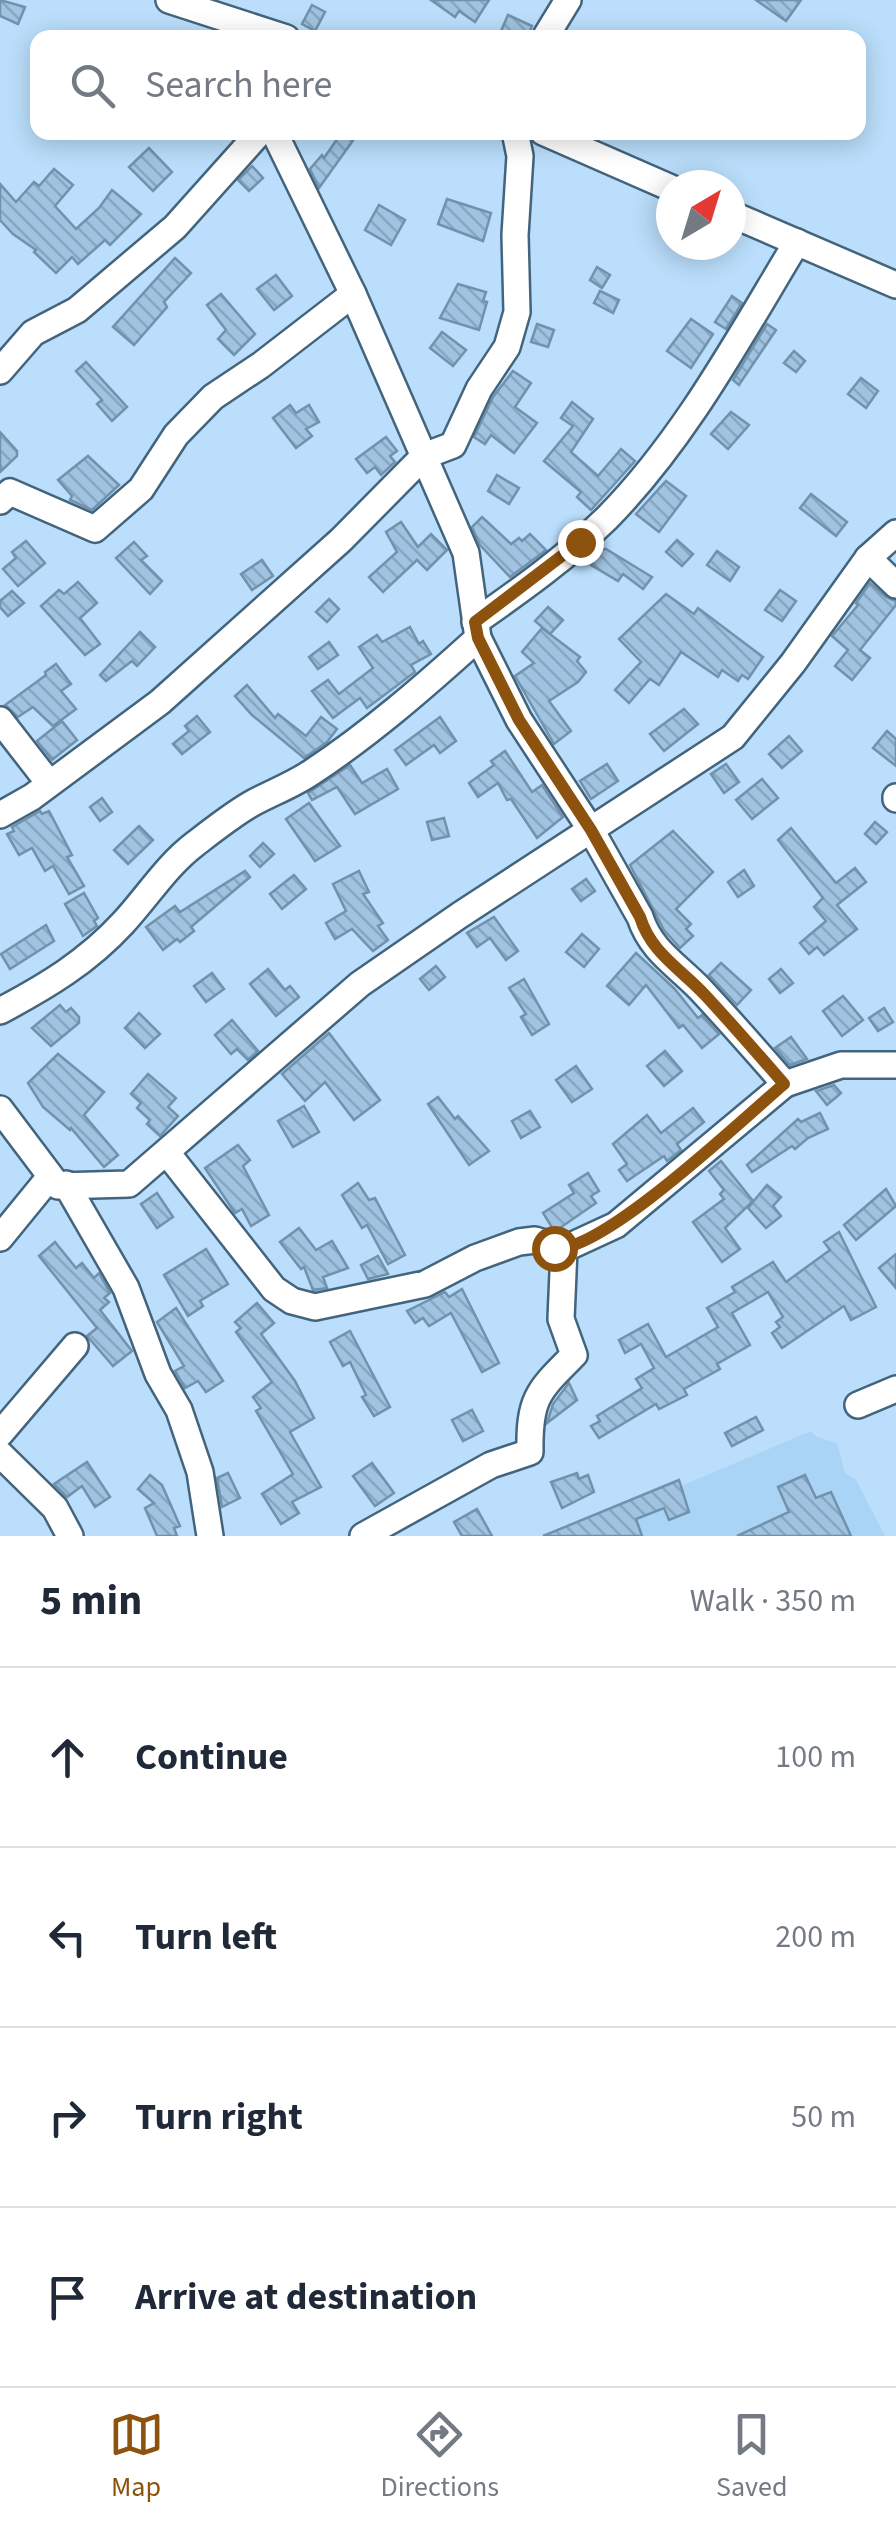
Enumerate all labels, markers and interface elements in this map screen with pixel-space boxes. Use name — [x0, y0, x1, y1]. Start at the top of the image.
search box — [30, 30, 866, 140]
icon: search — [65, 58, 120, 113]
text: Search here — [145, 58, 332, 112]
north arrow — [656, 170, 746, 260]
route end — [558, 520, 604, 566]
route start — [532, 1226, 578, 1272]
text: 5 min — [40, 1571, 142, 1631]
text: Walk · 350 m — [690, 1578, 856, 1624]
icon: ahead — [40, 1730, 95, 1785]
text: Continue — [135, 1730, 288, 1784]
text: 100 m — [775, 1734, 856, 1780]
icon: left — [40, 1910, 95, 1965]
text: Turn left — [135, 1910, 277, 1964]
text: 200 m — [775, 1914, 856, 1960]
icon: right — [40, 2090, 95, 2145]
text: Turn right — [135, 2090, 303, 2144]
text: 50 m — [791, 2094, 856, 2140]
icon: arrive — [40, 2270, 95, 2325]
text: Arrive at destination — [135, 2270, 477, 2324]
tab: Map — [109, 2407, 164, 2507]
tab: Directions — [381, 2407, 499, 2507]
tab: Saved — [716, 2407, 787, 2507]

